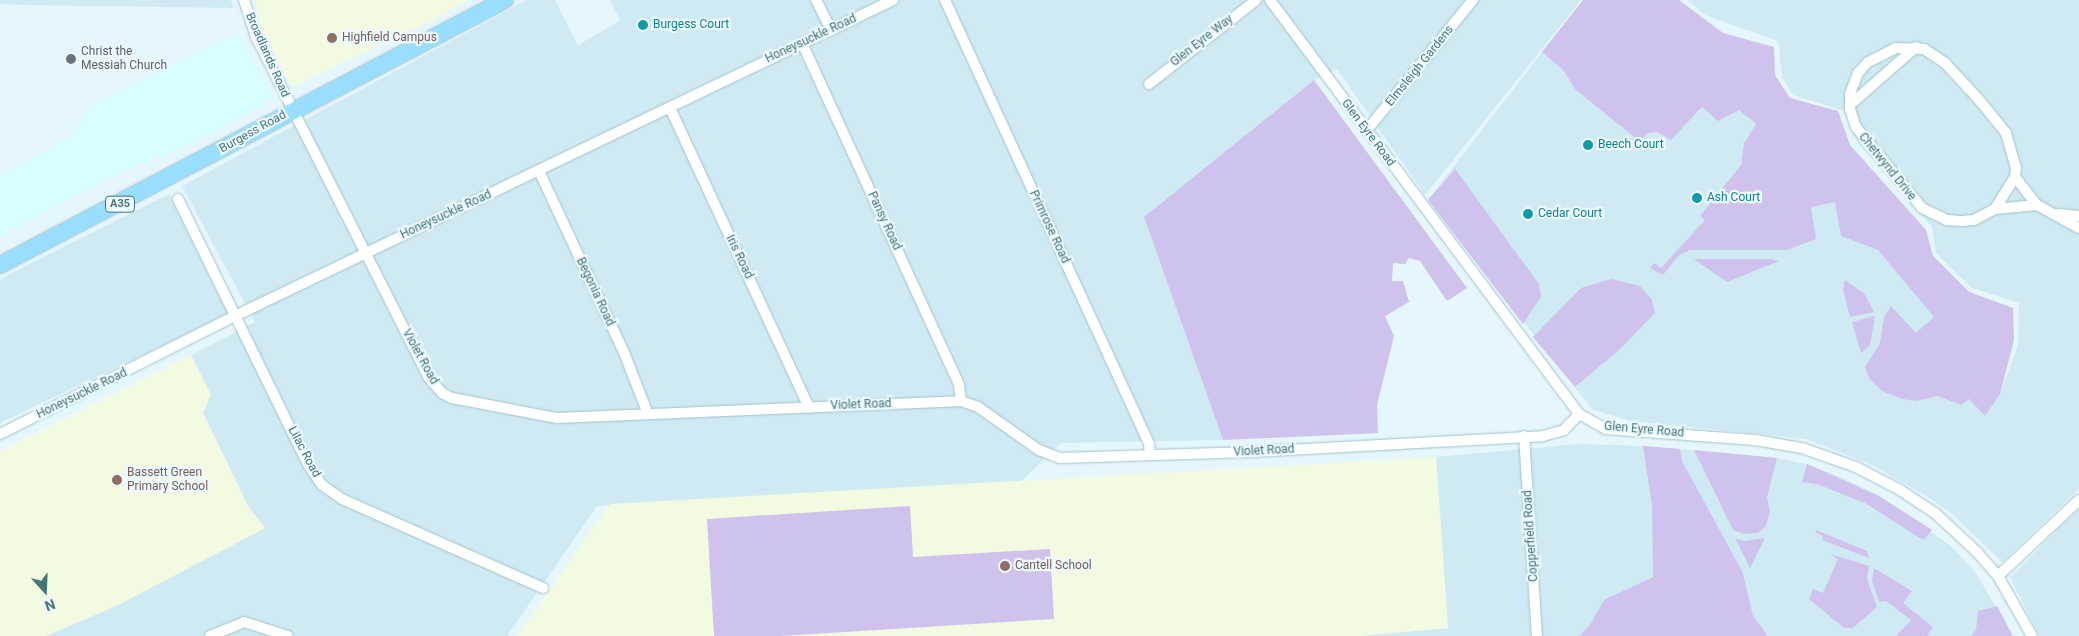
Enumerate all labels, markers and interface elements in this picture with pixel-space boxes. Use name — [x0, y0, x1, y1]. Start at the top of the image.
street label: Broadlands Road — [242, 10, 292, 100]
street label: Honeysuckle Road — [763, 12, 859, 66]
street label: Glen Eyre Way — [1168, 12, 1236, 70]
place label: Burgess Court — [653, 18, 729, 32]
marker: Burgess Court — [637, 19, 649, 31]
street label: Elmsleigh Gardens — [1383, 23, 1457, 109]
place label: Highfield Campus — [342, 31, 437, 45]
marker: Highfield Campus — [326, 32, 338, 44]
place label: Christ the Messiah Church — [81, 45, 167, 73]
marker: Christ the Messiah Church — [65, 53, 77, 65]
street label: Glen Eyre Road — [1338, 97, 1398, 169]
street label: Burgess Road — [217, 108, 289, 156]
street label: Chetwynd Drive — [1855, 130, 1919, 204]
place label: Beech Court — [1598, 138, 1664, 152]
marker: Beech Court — [1582, 139, 1594, 151]
street label: Honeysuckle Road — [398, 188, 494, 242]
street label: Primrose Road — [1026, 188, 1072, 266]
street label: Pansy Road — [864, 189, 904, 253]
place label: Ash Court — [1707, 191, 1760, 205]
marker: Ash Court — [1691, 192, 1703, 204]
road number: A35 — [104, 195, 136, 212]
place label: Cedar Court — [1538, 207, 1602, 221]
marker: Cedar Court — [1522, 208, 1534, 220]
street label: Iris Road — [722, 233, 756, 281]
street label: Begonia Road — [573, 255, 617, 329]
street label: Violet Road — [399, 327, 441, 387]
street label: Honeysuckle Road — [34, 366, 130, 422]
street label: Violet Road — [830, 397, 892, 413]
street label: Glen Eyre Road — [1603, 419, 1685, 441]
street label: Lilac Road — [285, 424, 323, 480]
street label: Violet Road — [1233, 442, 1295, 460]
place label: Bassett Green Primary School — [127, 466, 208, 494]
marker: Bassett Green Primary School — [111, 474, 123, 486]
street label: Copperfield Road — [1521, 490, 1541, 582]
place label: Cantell School — [1015, 559, 1092, 573]
marker: Cantell School — [999, 560, 1011, 572]
north arrow — [20, 566, 70, 616]
text: N — [43, 596, 58, 614]

